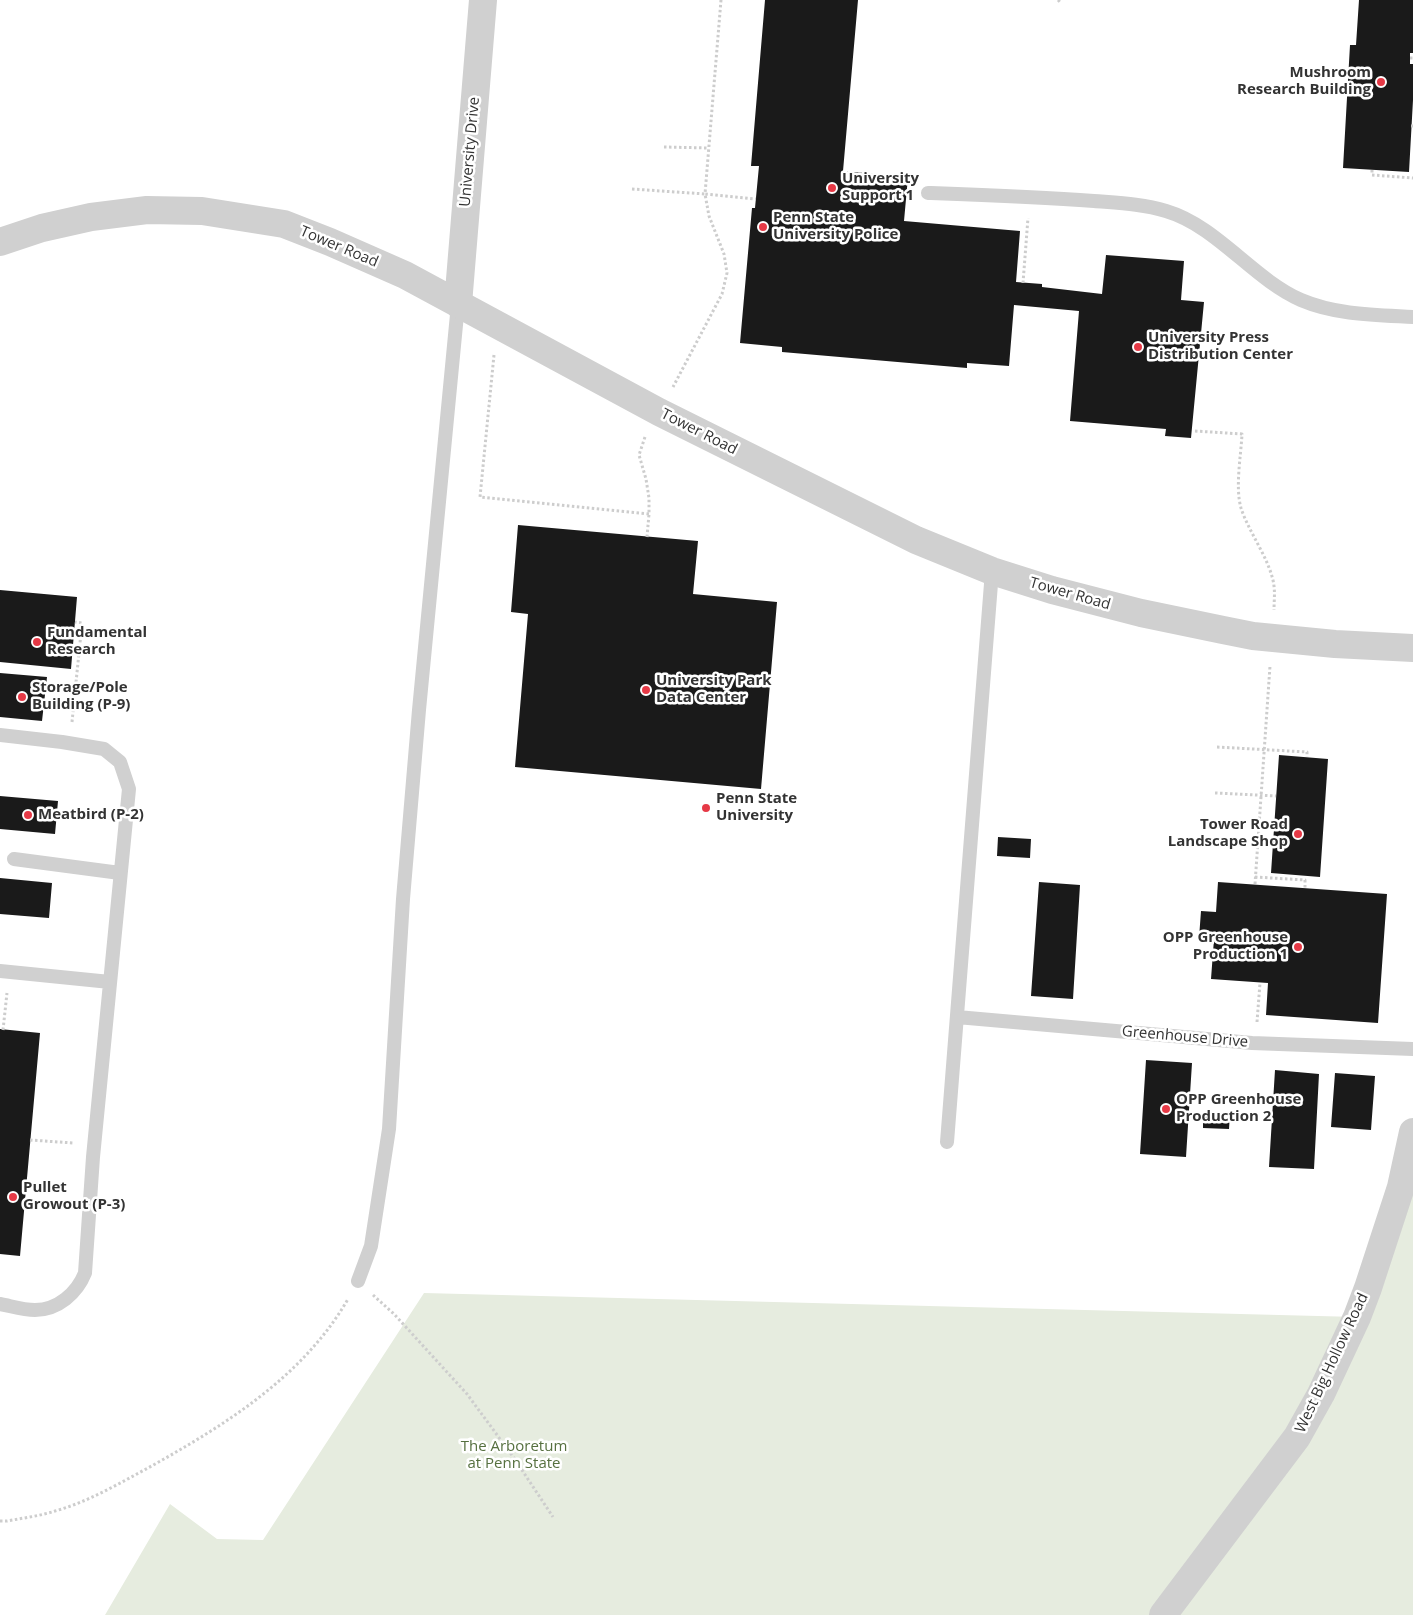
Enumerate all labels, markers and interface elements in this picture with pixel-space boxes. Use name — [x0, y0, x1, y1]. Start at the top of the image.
place label: Mushroom Research Building — [1237, 64, 1371, 99]
marker: Mushroom Research Building — [1375, 76, 1387, 88]
street label: University Drive — [456, 96, 484, 208]
place label: University Support 1 — [842, 170, 919, 205]
marker: University Support 1 — [826, 182, 838, 194]
place label: Penn State University Police — [773, 209, 898, 244]
marker: Penn State University Police — [757, 221, 769, 233]
street label: Tower Road — [297, 222, 381, 272]
place label: University Press Distribution Center — [1148, 329, 1293, 364]
marker: University Press Distribution Center — [1132, 341, 1144, 353]
street label: Tower Road — [658, 405, 740, 459]
street label: Tower Road — [1028, 574, 1112, 614]
place label: Fundamental Research — [47, 624, 147, 659]
marker: Fundamental Research — [31, 636, 43, 648]
place label: University Park Data Center — [656, 672, 772, 707]
place label: Storage/Pole Building (P-9) — [32, 679, 130, 714]
marker: University Park Data Center — [640, 684, 652, 696]
marker: Storage/Pole Building (P-9) — [16, 691, 28, 703]
place label: Penn State University — [716, 790, 797, 825]
marker: Penn State University — [700, 802, 712, 814]
place label: Meatbird (P-2) — [38, 806, 144, 824]
marker: Meatbird (P-2) — [22, 809, 34, 821]
place label: Tower Road Landscape Shop — [1168, 816, 1288, 851]
marker: Tower Road Landscape Shop — [1292, 828, 1304, 840]
place label: OPP Greenhouse Production 1 — [1163, 929, 1288, 964]
marker: OPP Greenhouse Production 1 — [1292, 941, 1304, 953]
street label: Greenhouse Drive — [1121, 1023, 1249, 1051]
place label: OPP Greenhouse Production 2 — [1176, 1091, 1301, 1126]
marker: OPP Greenhouse Production 2 — [1160, 1103, 1172, 1115]
place label: Pullet Growout (P-3) — [23, 1179, 125, 1214]
marker: Pullet Growout (P-3) — [7, 1191, 19, 1203]
street label: West Big Hollow Road — [1292, 1290, 1372, 1436]
park label: The Arboretum at Penn State — [461, 1438, 567, 1473]

